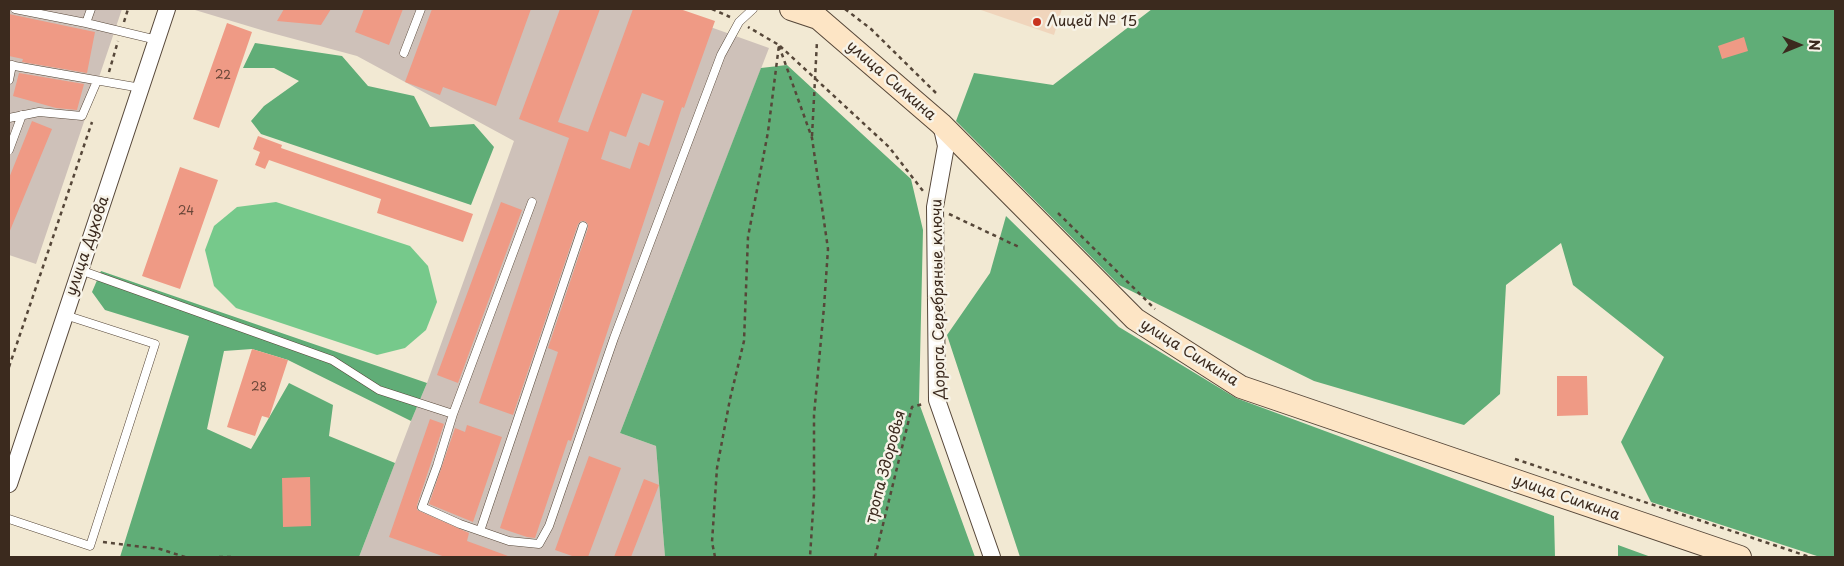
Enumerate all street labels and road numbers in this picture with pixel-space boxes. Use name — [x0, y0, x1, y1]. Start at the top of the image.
street label: улица Силкина — [843, 37, 939, 125]
street label: улица Духова — [63, 194, 113, 298]
street label: Дорога Серебряные ключи — [928, 199, 950, 399]
street label: улица Силкина — [1137, 316, 1241, 390]
street label: тропа Здоровья — [862, 408, 910, 526]
street label: улица Силкина — [1510, 471, 1622, 525]

